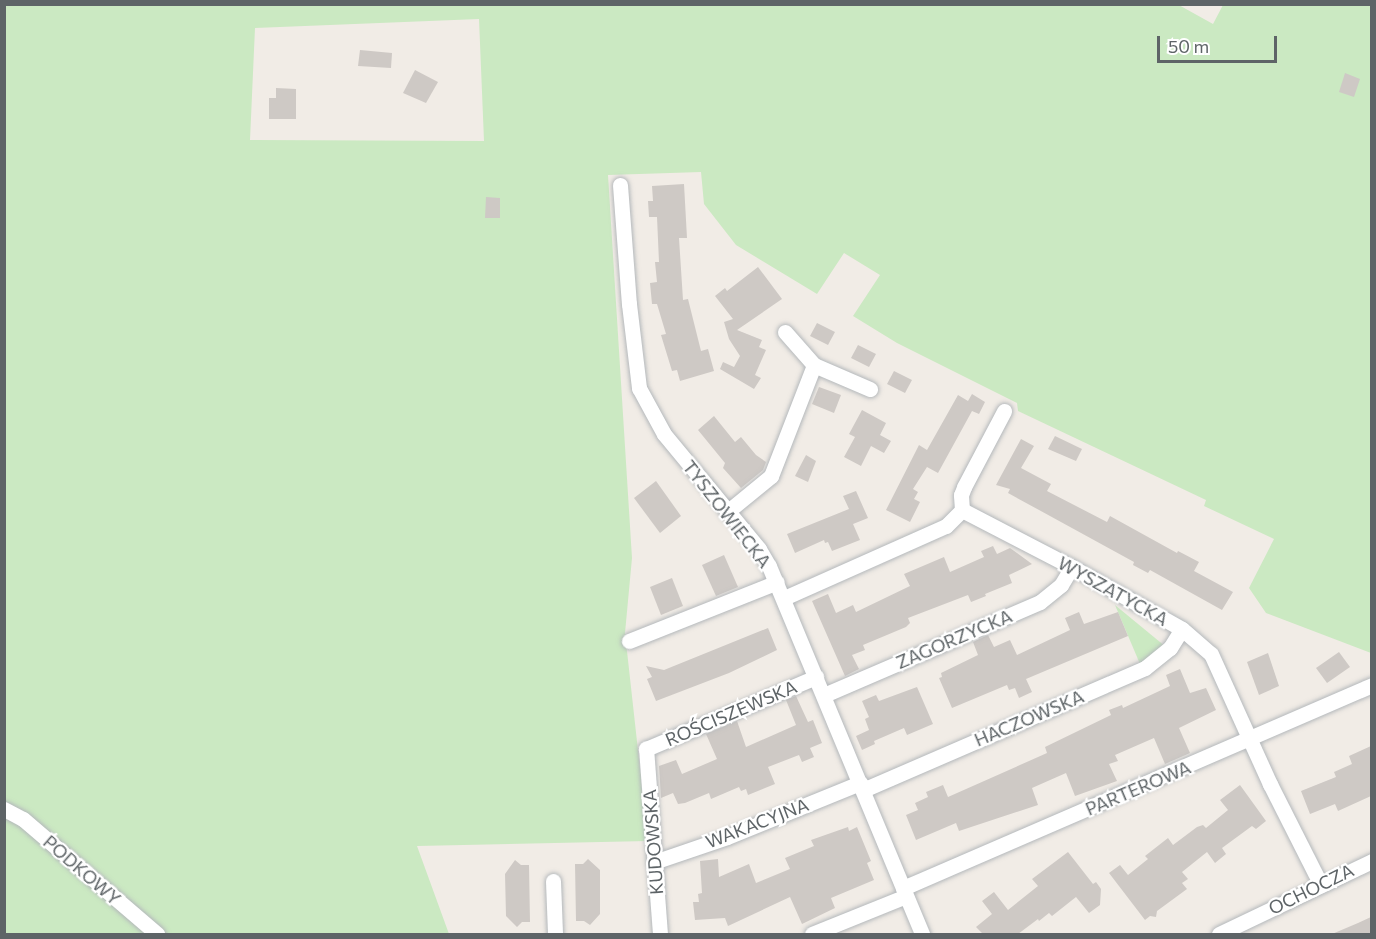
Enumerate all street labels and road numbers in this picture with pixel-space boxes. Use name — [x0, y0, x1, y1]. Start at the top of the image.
street label: TYSZOWIECKA — [678, 456, 776, 572]
street label: WYSZATYCKA — [1054, 552, 1172, 630]
street label: ZAGORZYCKA — [893, 605, 1015, 673]
street label: ROŚCISZEWSKA — [662, 676, 800, 750]
street label: HACZOWSKA — [971, 685, 1087, 751]
street label: PARTEROWA — [1082, 756, 1194, 820]
street label: KUDOWSKA — [639, 788, 667, 896]
street label: WAKACYJNA — [702, 793, 812, 853]
street label: PODKOWY — [39, 831, 125, 909]
street label: OCHOCZA — [1265, 859, 1357, 919]

